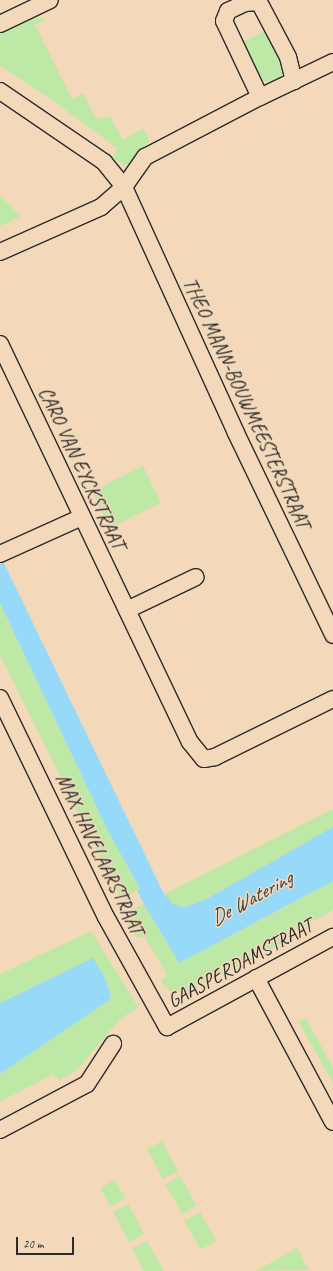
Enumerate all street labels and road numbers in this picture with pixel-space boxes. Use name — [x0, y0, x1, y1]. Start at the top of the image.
street label: THEO MANN-BOUWMEESTERSTRAAT — [178, 274, 316, 532]
street label: CARO VAN EYCKSTRAAT — [34, 384, 130, 552]
street label: MAX HAVELAARSTRAAT — [51, 769, 149, 939]
street label: GAASPERDAMSTRAAT — [163, 913, 317, 1013]

